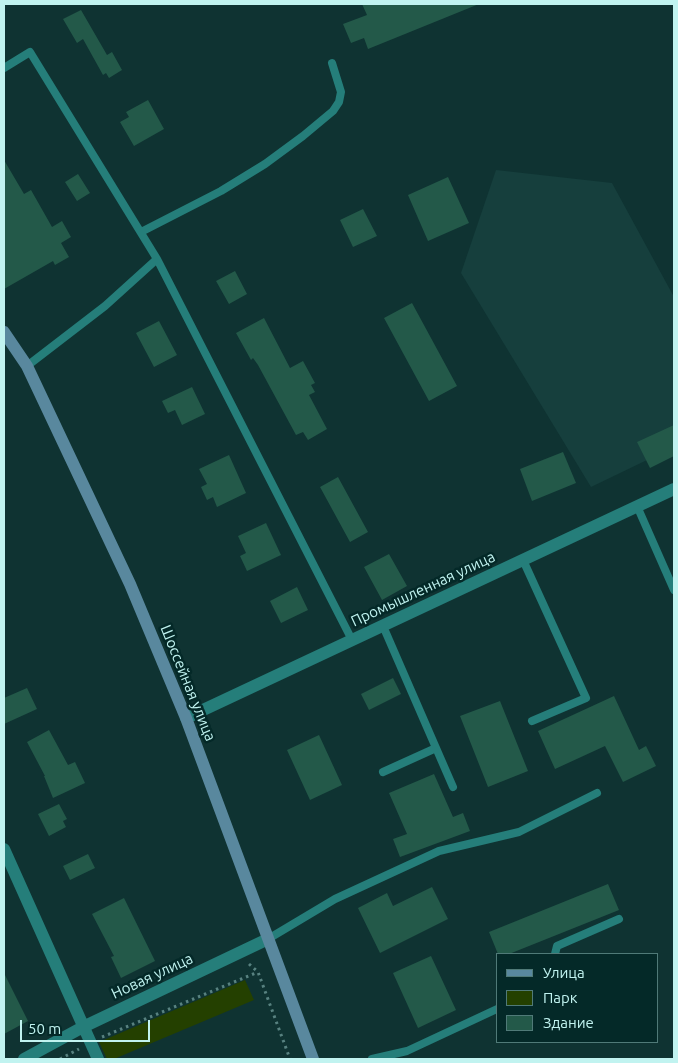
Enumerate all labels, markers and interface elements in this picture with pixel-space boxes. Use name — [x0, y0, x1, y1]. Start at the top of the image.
street label: Промышленная улица — [348, 548, 498, 630]
street label: Шоссейная улица — [157, 622, 219, 744]
street label: Новая улица — [108, 949, 196, 1003]
legend — [496, 953, 658, 1043]
text: Улица — [543, 964, 585, 981]
text: Парк — [543, 989, 578, 1006]
scale bar — [22, 1010, 152, 1042]
text: Здание — [543, 1014, 594, 1031]
text: 50 m — [28, 1020, 61, 1037]

